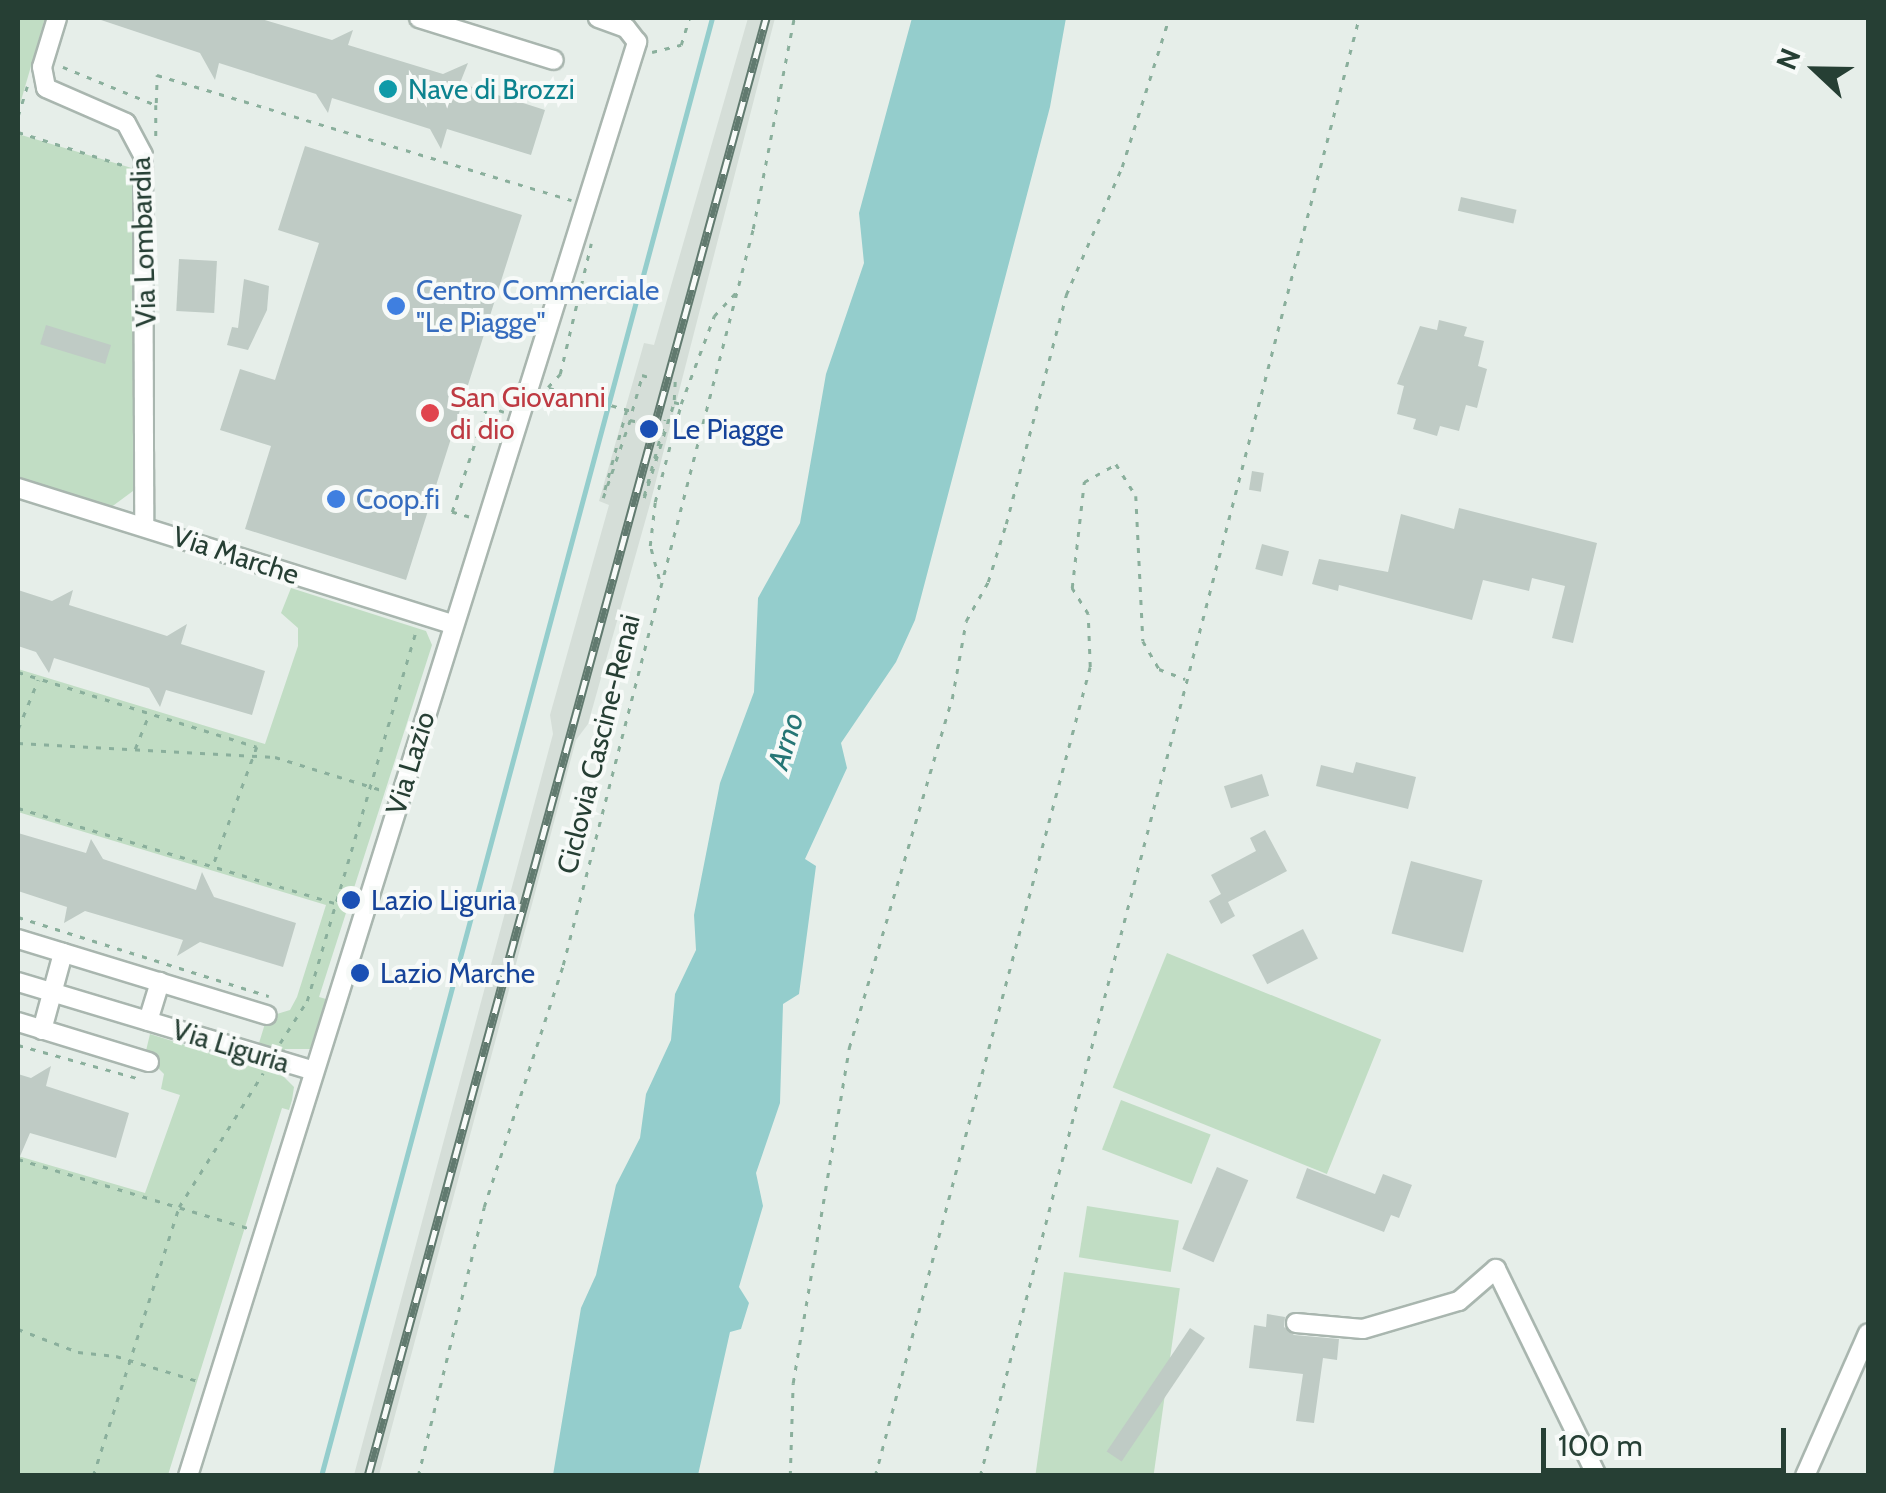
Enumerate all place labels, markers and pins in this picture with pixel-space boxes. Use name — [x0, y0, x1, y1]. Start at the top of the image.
place label: Nave di Brozzi — [408, 72, 575, 106]
marker: Nave di Brozzi — [377, 78, 399, 100]
place label: Centro Commerciale "Le Piagge" — [416, 273, 659, 339]
marker: Centro Commerciale "Le Piagge" — [385, 295, 407, 317]
place label: San Giovanni di dio — [450, 380, 606, 446]
marker: San Giovanni di dio — [419, 402, 441, 424]
place label: Le Piagge — [672, 412, 784, 446]
marker: Le Piagge — [636, 416, 662, 442]
place label: Coop.fi — [356, 482, 440, 516]
marker: Coop.fi — [325, 488, 347, 510]
place label: Lazio Liguria — [371, 883, 516, 917]
marker: Lazio Liguria — [340, 889, 362, 911]
place label: Lazio Marche — [380, 956, 535, 990]
marker: Lazio Marche — [349, 962, 371, 984]

